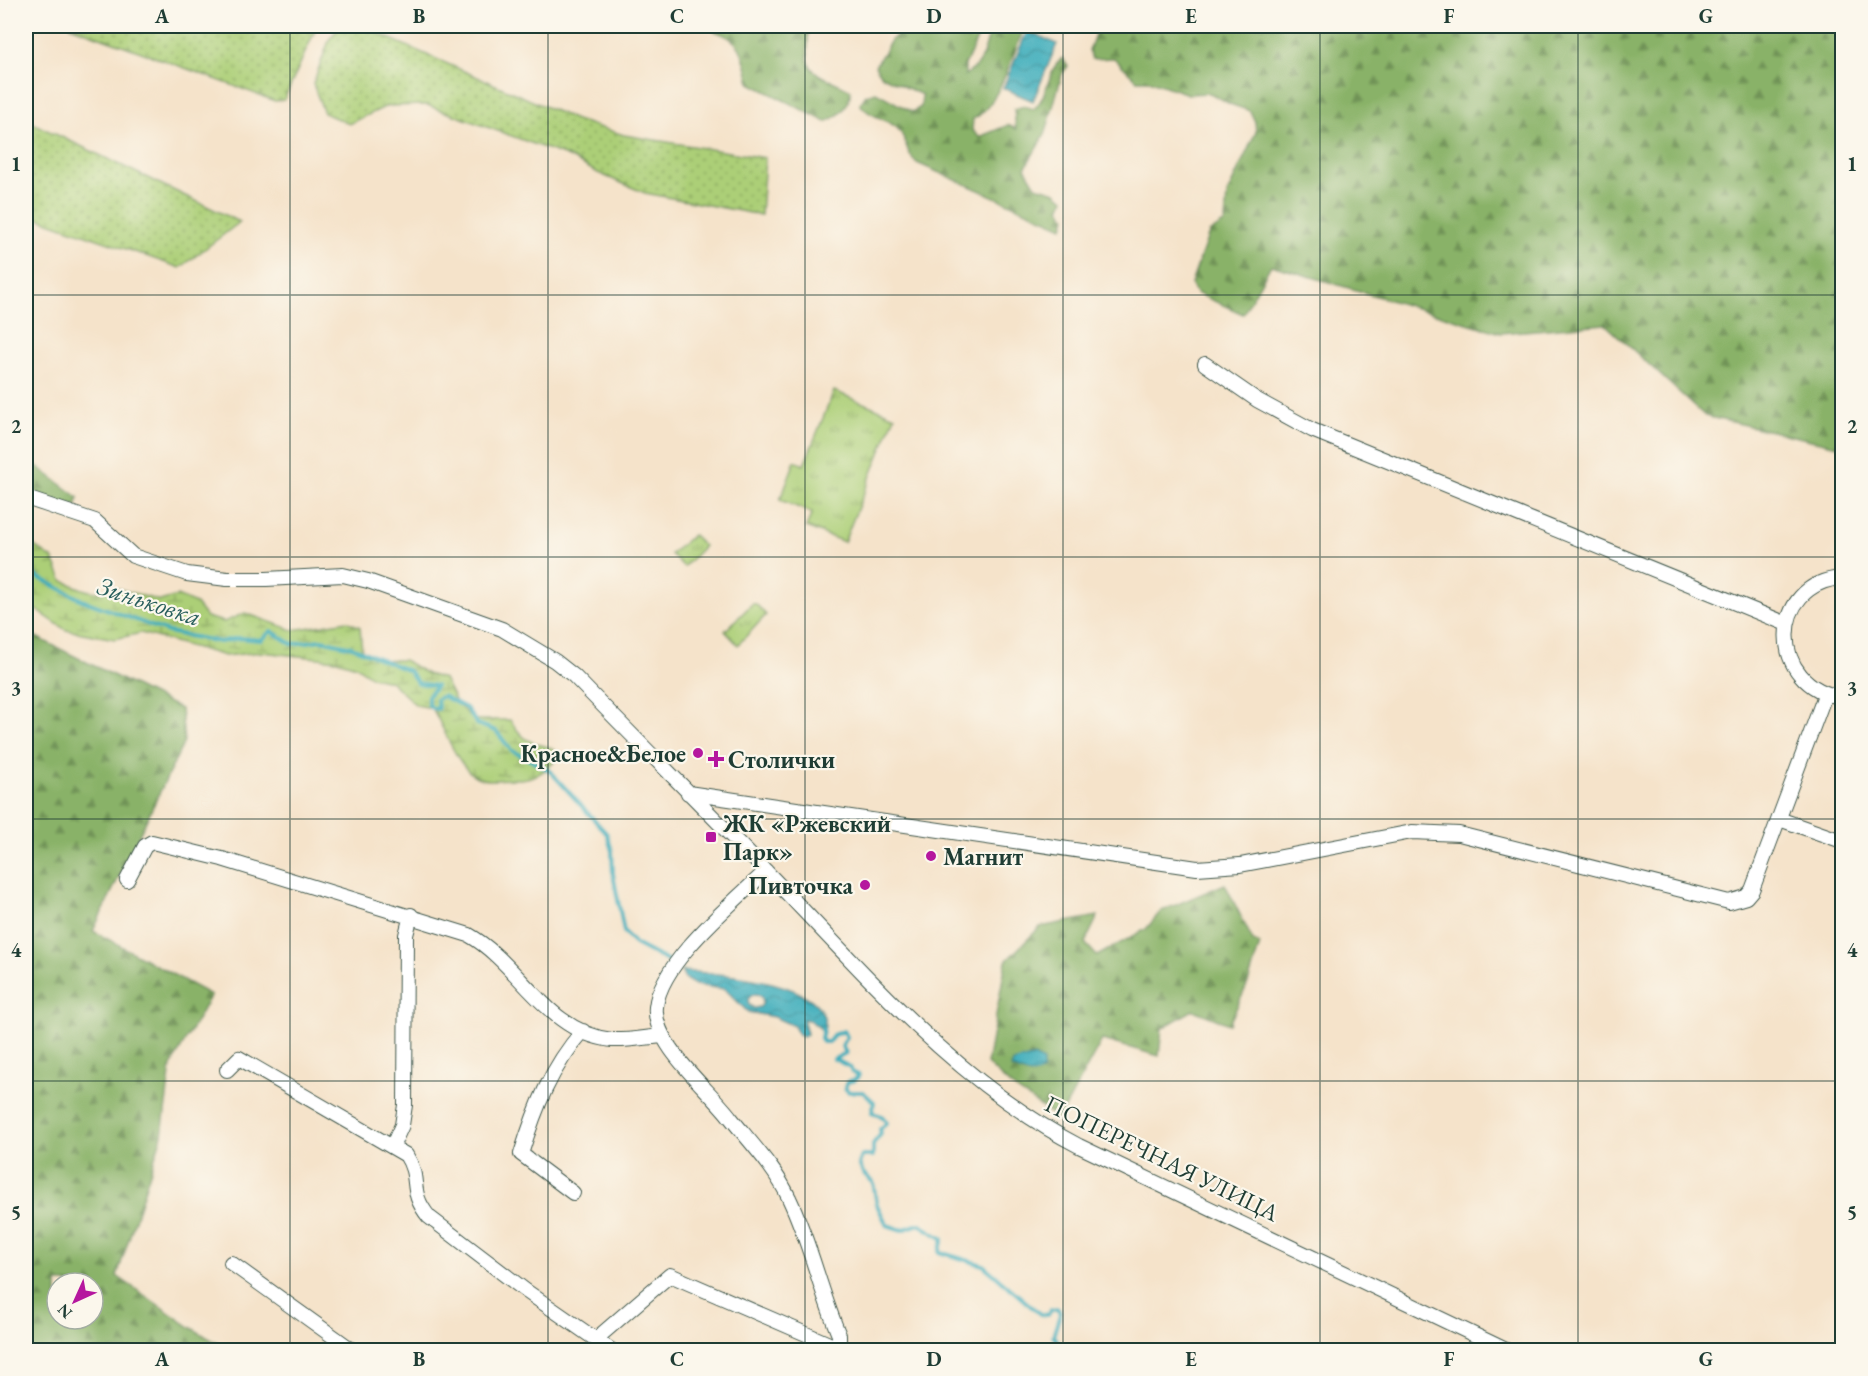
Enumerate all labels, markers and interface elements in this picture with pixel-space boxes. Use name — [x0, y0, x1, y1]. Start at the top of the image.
text: A — [154, 3, 170, 29]
text: B — [413, 3, 425, 29]
text: C — [670, 3, 684, 29]
text: D — [926, 3, 942, 29]
text: E — [1185, 3, 1197, 29]
text: F — [1444, 3, 1455, 29]
text: G — [1699, 3, 1713, 29]
text: 1 — [11, 151, 21, 177]
text: 1 — [1847, 151, 1857, 177]
text: 2 — [11, 413, 22, 439]
text: 2 — [1847, 413, 1858, 439]
water label: Зиньковка — [93, 568, 205, 634]
text: 3 — [11, 675, 21, 701]
text: 3 — [1847, 675, 1857, 701]
place label: Красное&Белое — [521, 738, 686, 769]
place label: Столички — [728, 744, 835, 775]
marker: Красное&Белое — [691, 746, 705, 760]
marker: Столички — [709, 752, 723, 766]
place label: ЖК «Ржевский Парк» — [722, 808, 891, 867]
marker: ЖК «Ржевский Парк» — [704, 830, 718, 844]
place label: Магнит — [943, 841, 1024, 872]
marker: Магнит — [924, 849, 938, 863]
place label: Пивточка — [749, 870, 853, 901]
marker: Пивточка — [858, 878, 872, 892]
text: 4 — [11, 937, 22, 963]
text: 4 — [1847, 937, 1858, 963]
street label: ПОПЕРЕЧНАЯ УЛИЦА — [1040, 1088, 1285, 1228]
text: 5 — [11, 1199, 21, 1225]
text: 5 — [1847, 1199, 1857, 1225]
north arrow — [45, 1271, 105, 1331]
text: N — [53, 1299, 77, 1323]
text: A — [154, 1346, 170, 1372]
text: B — [413, 1346, 425, 1372]
text: C — [670, 1346, 684, 1372]
text: D — [926, 1346, 942, 1372]
text: E — [1185, 1346, 1197, 1372]
text: F — [1444, 1346, 1455, 1372]
text: G — [1699, 1346, 1713, 1372]

